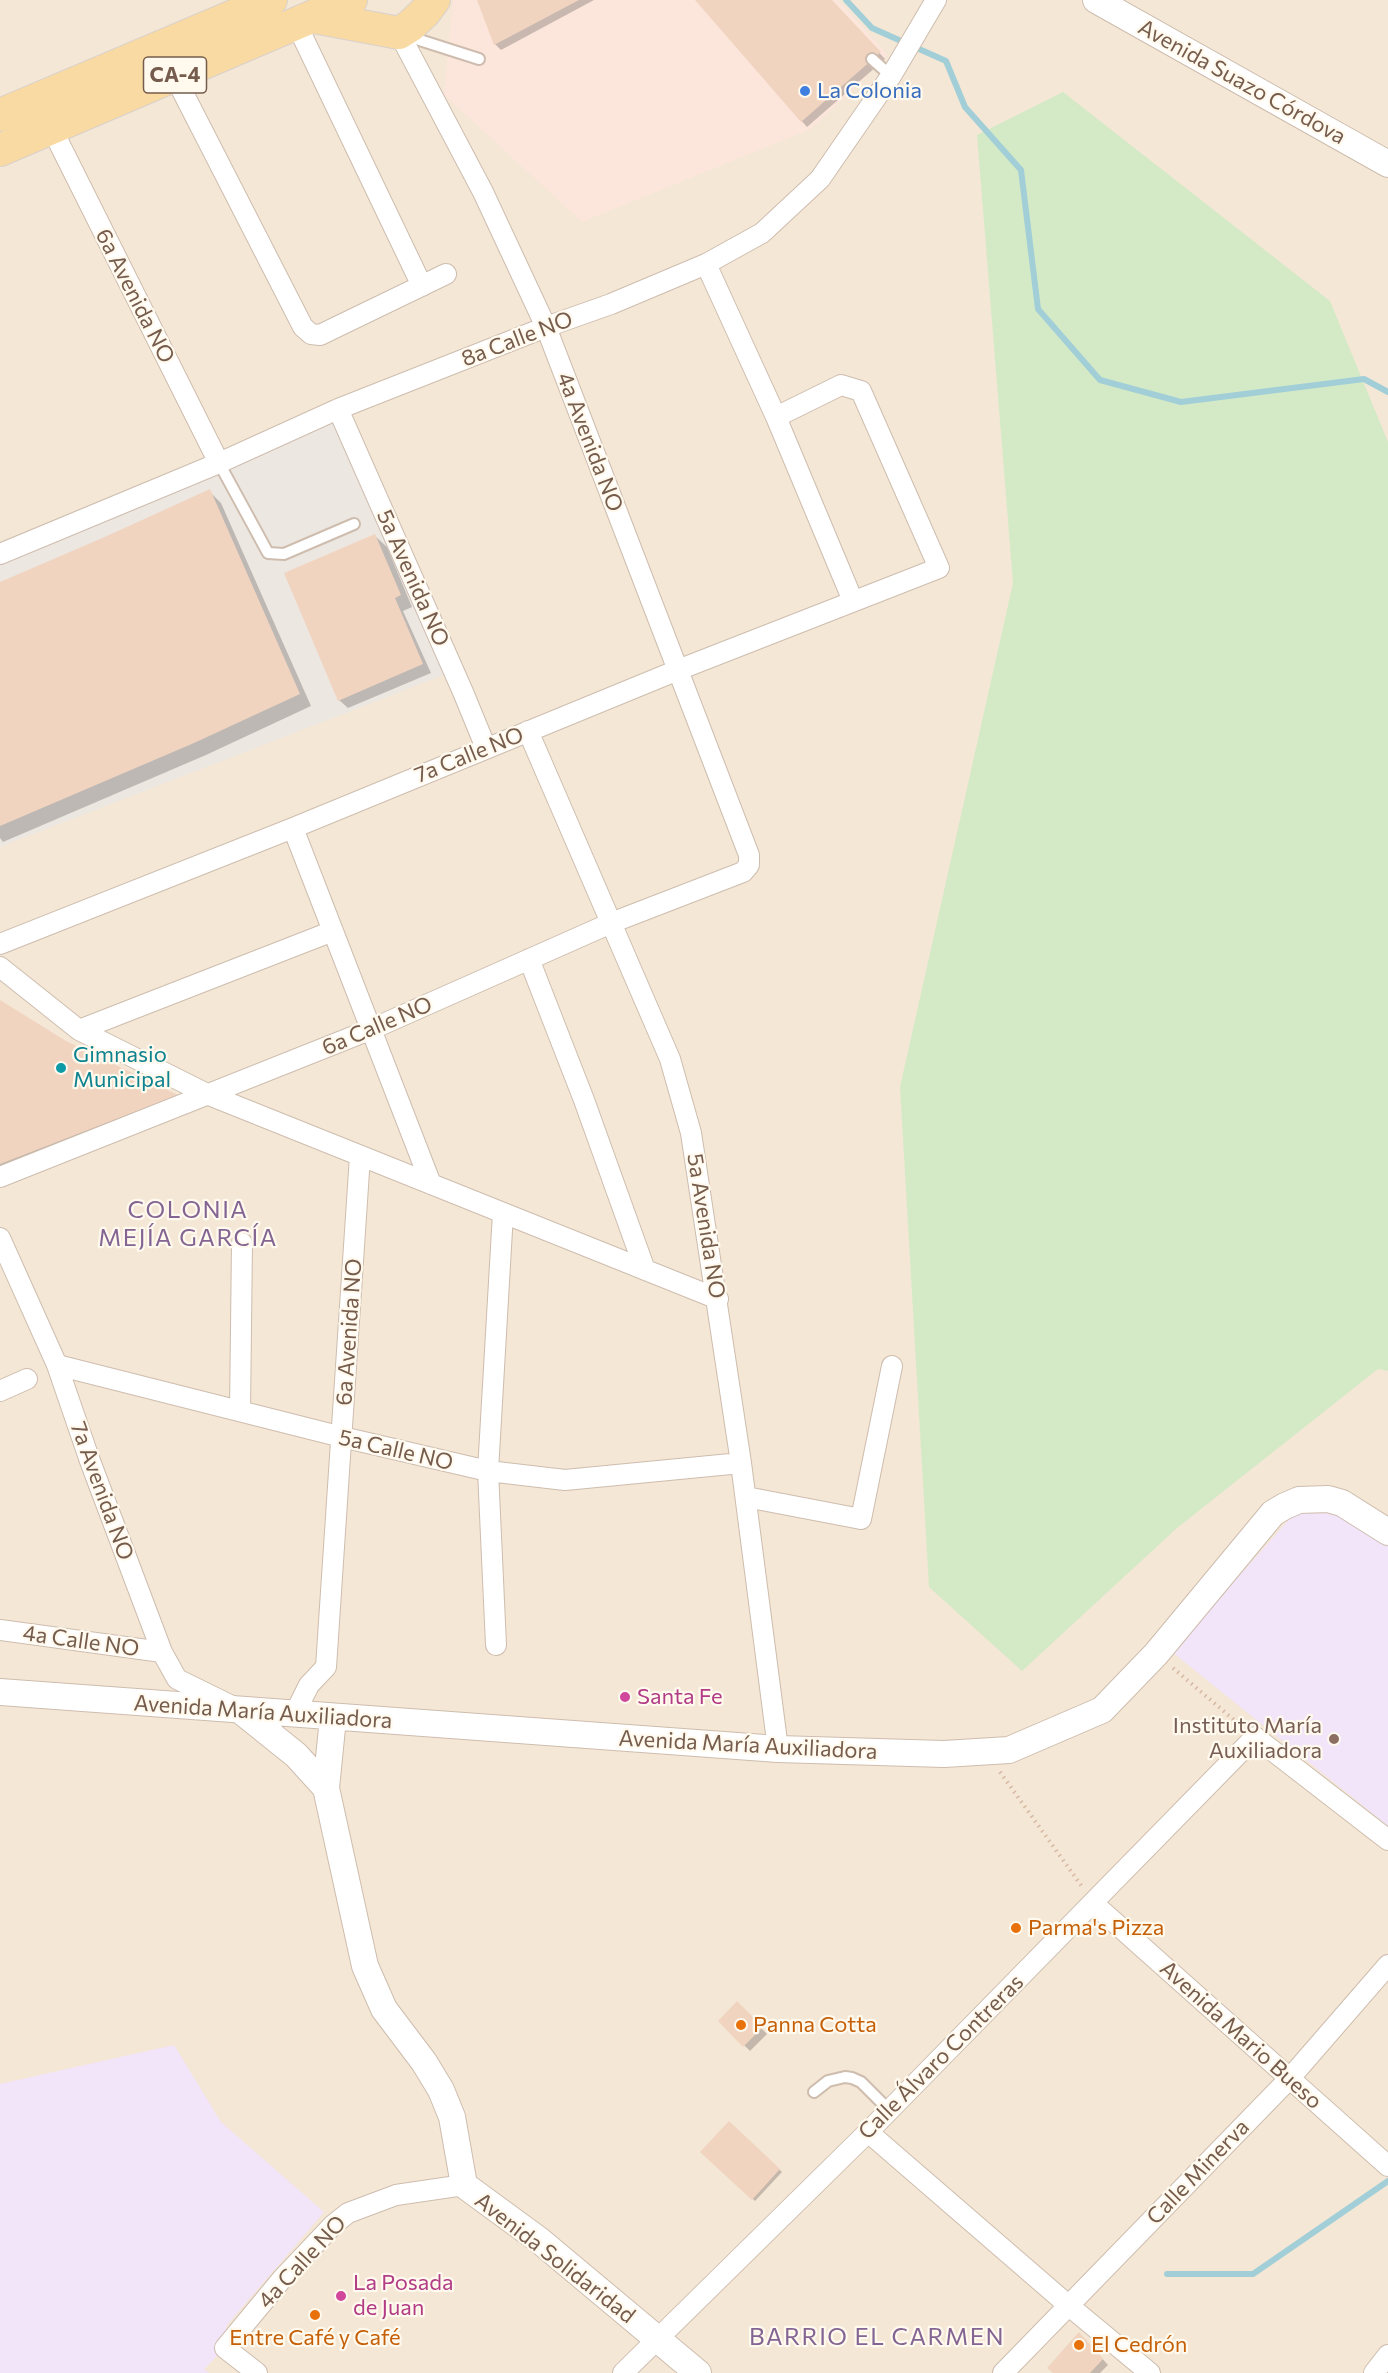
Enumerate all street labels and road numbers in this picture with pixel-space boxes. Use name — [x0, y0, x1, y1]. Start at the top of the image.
street label: Avenida Suazo Córdova — [1134, 14, 1350, 150]
road number: CA-4 — [144, 57, 207, 93]
street label: 6a Avenida NO — [90, 224, 180, 368]
street label: 8a Calle NO — [458, 306, 576, 372]
street label: 4a Avenida NO — [551, 369, 629, 515]
street label: 5a Avenida NO — [371, 506, 455, 650]
street label: 7a Calle NO — [411, 721, 527, 789]
street label: 6a Calle NO — [318, 991, 436, 1061]
street label: 5a Avenida NO — [682, 1152, 730, 1300]
street label: 6a Avenida NO — [331, 1258, 367, 1406]
street label: 7a Avenida NO — [65, 1418, 139, 1564]
street label: 5a Calle NO — [336, 1424, 456, 1476]
street label: 4a Calle NO — [21, 1620, 141, 1662]
street label: Avenida María Auxiliadora — [133, 1690, 393, 1734]
street label: Avenida María Auxiliadora — [618, 1725, 878, 1765]
street label: Avenida Mario Bueso — [1155, 1955, 1327, 2115]
street label: Calle Álvaro Contreras — [853, 1969, 1029, 2145]
street label: Calle Minerva — [1141, 2114, 1255, 2230]
street label: Avenida Solidaridad — [469, 2187, 641, 2329]
street label: 4a Calle NO — [252, 2210, 352, 2314]

